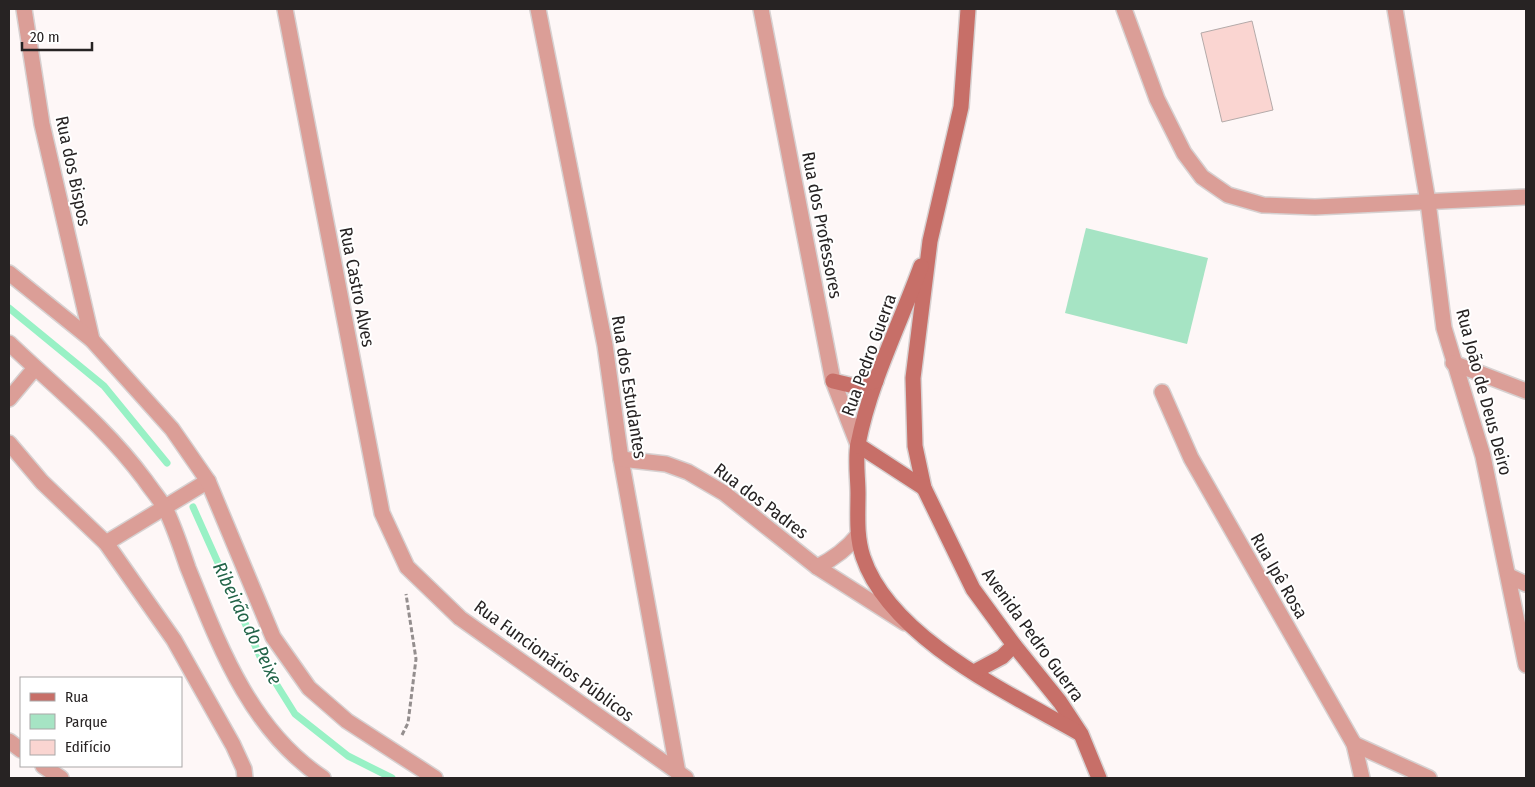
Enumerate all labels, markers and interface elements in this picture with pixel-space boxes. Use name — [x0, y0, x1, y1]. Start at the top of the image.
scale bar — [22, 20, 92, 52]
text: 20 m — [30, 28, 60, 46]
street label: Rua dos Bispos — [51, 114, 95, 228]
street label: Rua dos Professores — [797, 150, 847, 300]
street label: Rua Castro Alves — [335, 225, 379, 349]
street label: Rua Pedro Guerra — [837, 291, 901, 419]
street label: Rua João de Deus Deiro — [1451, 306, 1517, 478]
street label: Rua dos Estudantes — [607, 314, 651, 461]
street label: Rua dos Padres — [709, 458, 813, 544]
street label: Rua Ipê Rosa — [1246, 529, 1312, 623]
water label: Ribeirão do Peixe — [208, 558, 287, 688]
street label: Avenida Pedro Guerra — [977, 564, 1089, 706]
street label: Rua Funcionários Públicos — [470, 596, 639, 727]
legend — [20, 677, 182, 767]
text: Rua — [65, 688, 88, 706]
text: Parque — [65, 713, 108, 731]
text: Edifício — [65, 738, 111, 756]

